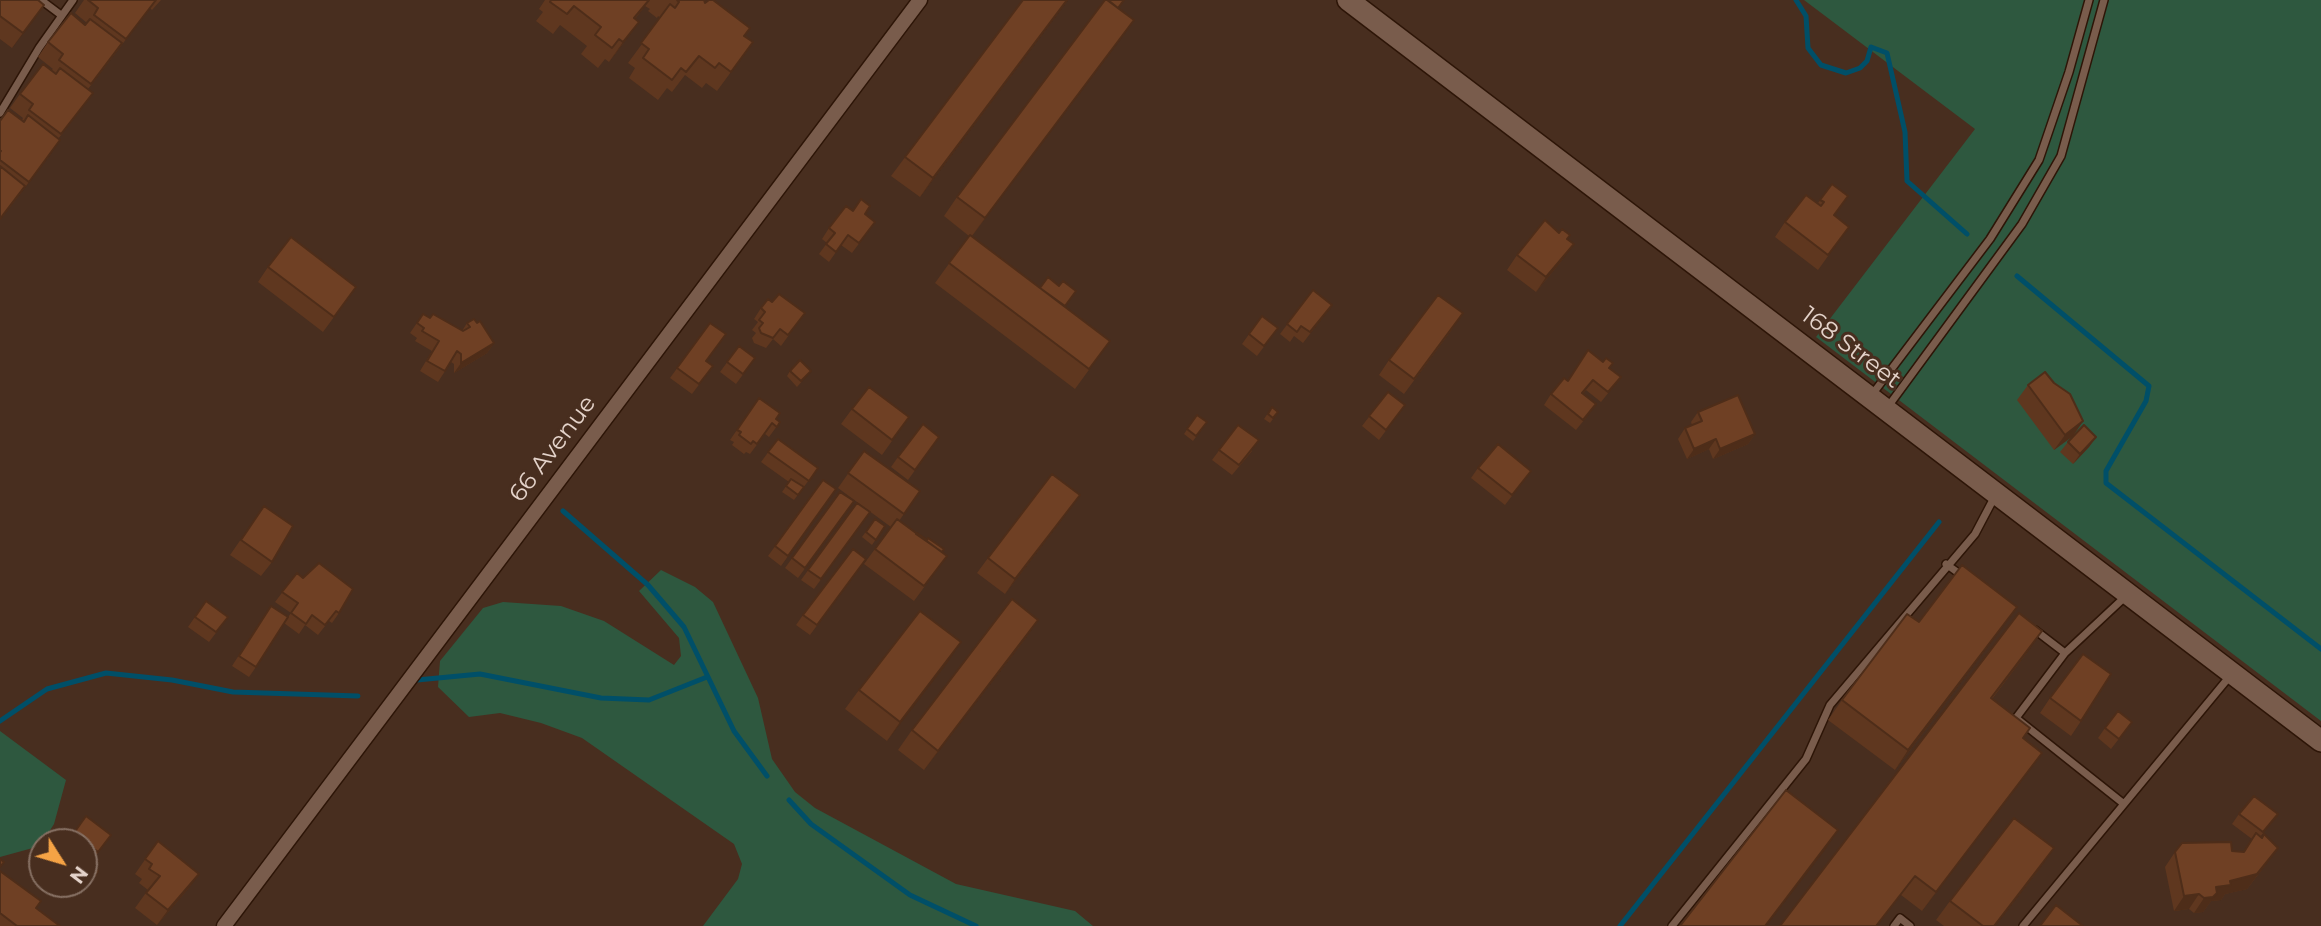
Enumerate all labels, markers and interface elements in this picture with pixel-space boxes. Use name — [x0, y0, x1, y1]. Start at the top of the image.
street label: 168 Street — [1795, 301, 1907, 395]
street label: 66 Avenue — [504, 390, 602, 508]
north arrow — [28, 828, 98, 898]
text: N — [65, 862, 92, 888]

